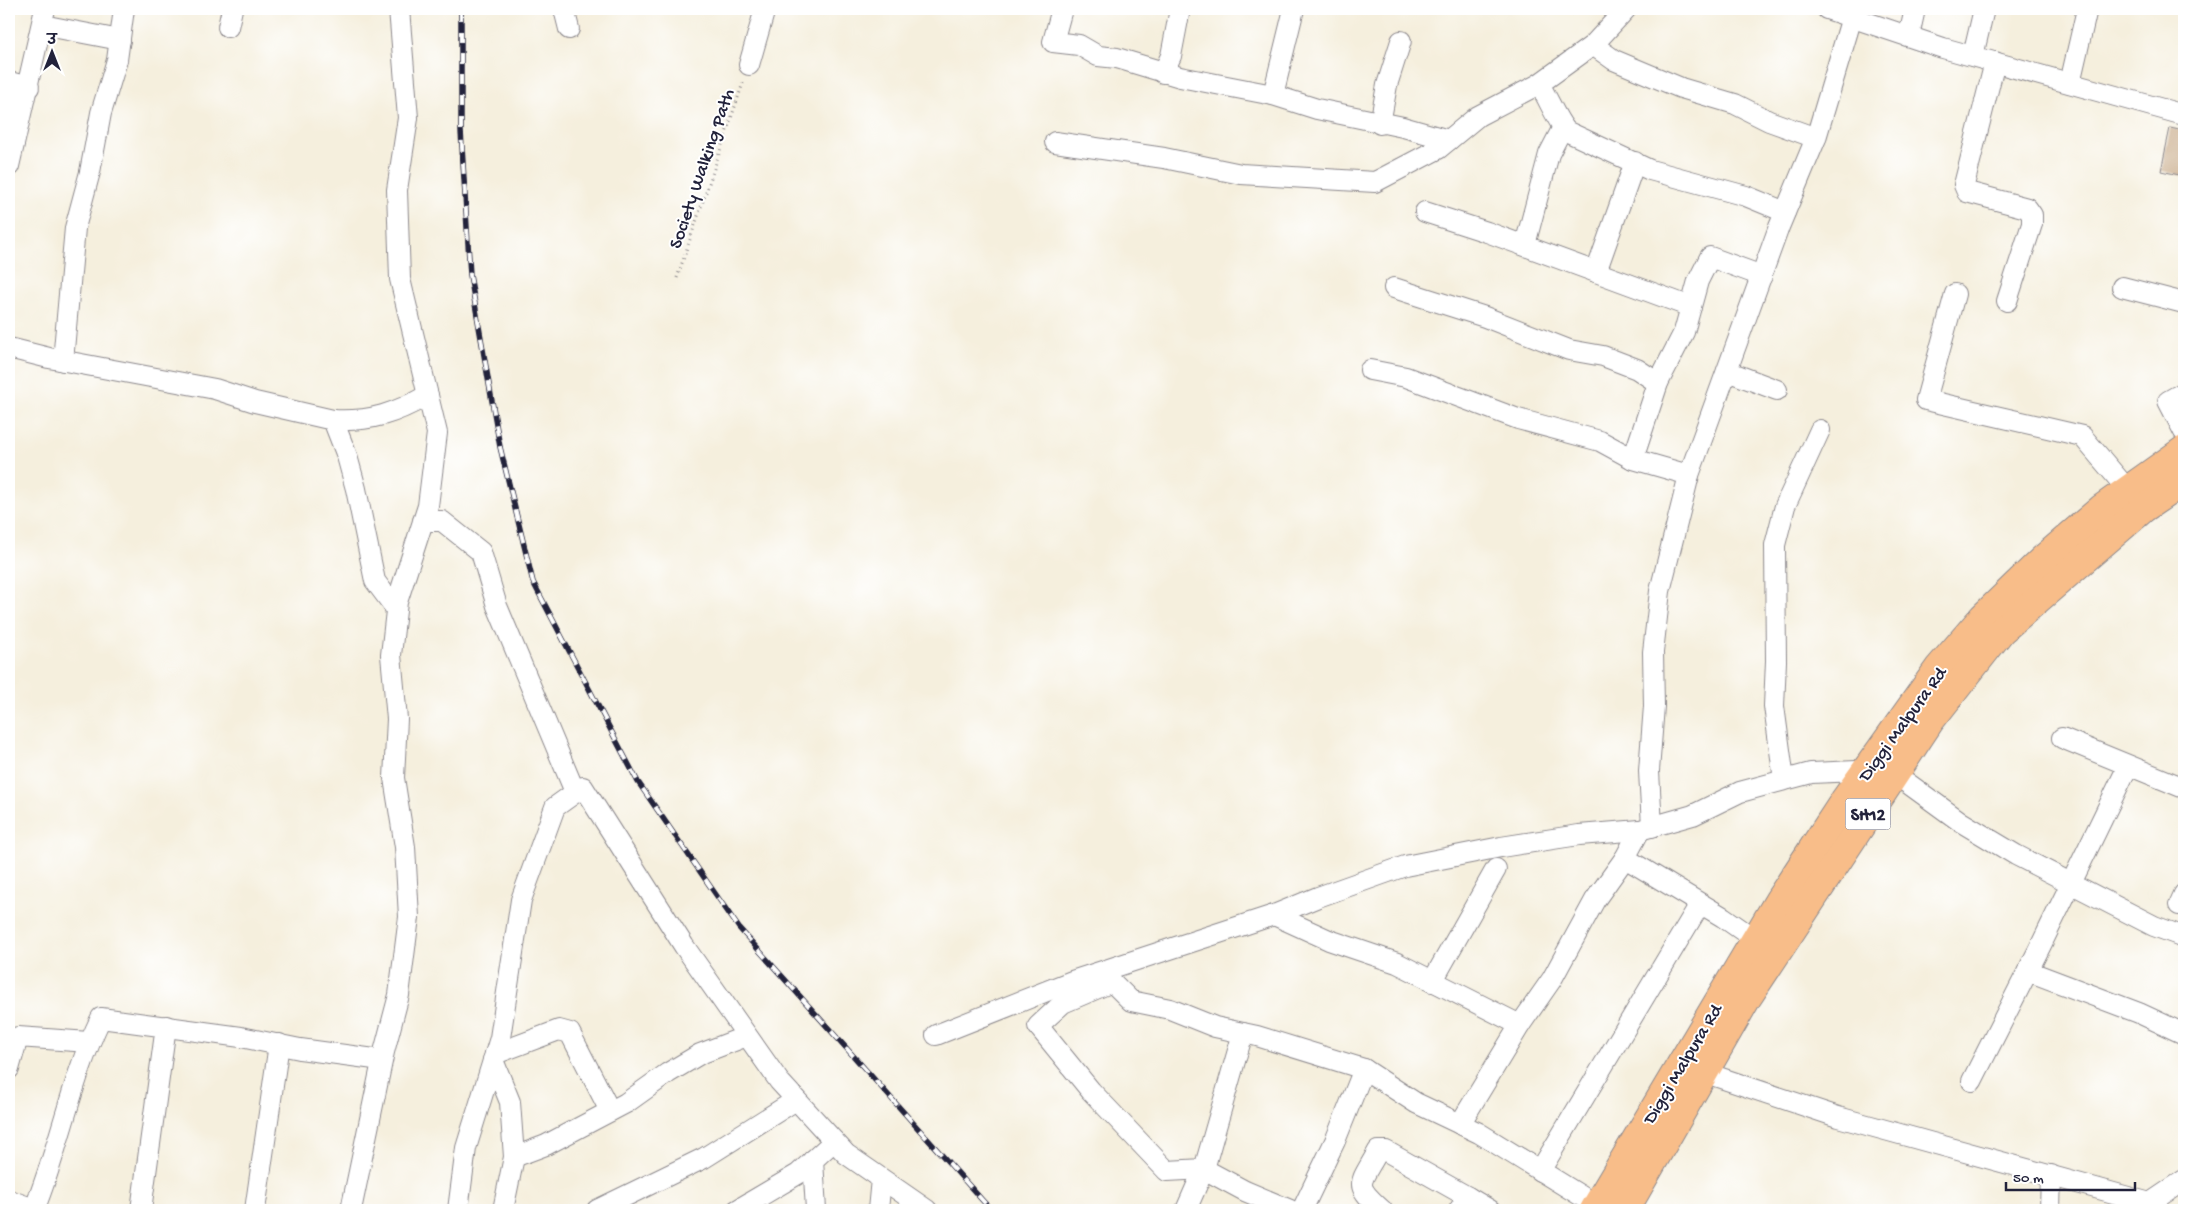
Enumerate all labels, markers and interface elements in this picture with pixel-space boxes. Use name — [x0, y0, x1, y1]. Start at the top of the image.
north arrow — [28, 28, 78, 78]
text: उ — [45, 33, 58, 50]
street label: Society Walking Path — [665, 86, 741, 252]
street label: Diggi Malpura Rd — [1853, 662, 1954, 788]
road number: SH12 — [1846, 799, 1890, 830]
street label: Diggi Malpura Rd — [1638, 999, 1730, 1131]
scale bar — [2006, 1159, 2134, 1191]
text: 50 m — [2013, 1170, 2044, 1188]

